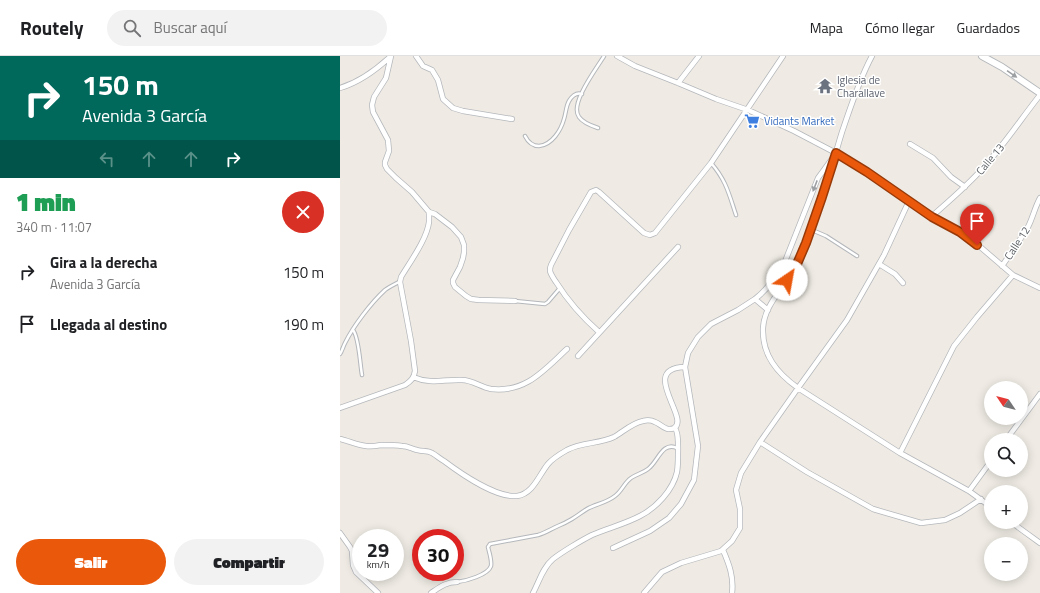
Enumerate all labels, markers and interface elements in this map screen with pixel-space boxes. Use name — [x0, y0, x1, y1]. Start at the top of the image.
search box — [107, 10, 387, 46]
text: Routely — [20, 13, 83, 42]
text: Buscar aquí — [153, 16, 227, 39]
icon: search — [121, 17, 143, 39]
text: Mapa — [810, 17, 843, 38]
text: Cómo llegar — [865, 17, 935, 38]
text: Guardados — [957, 17, 1020, 38]
text: 150 m — [82, 63, 159, 106]
one-way arrow — [1006, 70, 1017, 78]
icon: right — [16, 72, 68, 124]
place label: Iglesia de Charallave — [837, 72, 885, 101]
temple icon: Iglesia de Charallave — [816, 77, 834, 95]
text: Avenida 3 García — [82, 102, 207, 129]
supermarket icon: Vidants Market — [743, 112, 761, 130]
place label: Vidants Market — [764, 113, 835, 129]
street label: Calle 13 — [972, 140, 1008, 178]
icon: left — [96, 148, 118, 170]
icon: ahead — [138, 148, 160, 170]
icon: ahead — [180, 148, 202, 170]
icon: right — [222, 148, 244, 170]
one-way arrow — [812, 180, 818, 191]
text: 1 min — [16, 184, 76, 220]
button: close — [282, 191, 324, 233]
pin — [960, 204, 994, 245]
icon: arrive — [966, 210, 988, 232]
text: 340 m · 11:07 — [16, 217, 92, 237]
street label: Calle 12 — [1000, 223, 1034, 263]
text: Gira a la derecha — [50, 251, 157, 274]
position arrow — [766, 259, 808, 301]
icon: right — [16, 261, 38, 283]
text: 150 m — [283, 261, 324, 284]
text: Avenida 3 García — [50, 274, 140, 294]
icon: arrive — [16, 313, 38, 335]
text: Llegada al destino — [50, 313, 167, 336]
text: 190 m — [283, 313, 324, 336]
north arrow — [984, 381, 1028, 425]
map controls — [984, 381, 1028, 581]
button: search — [984, 433, 1028, 477]
button: + — [984, 485, 1028, 529]
speed limit sign: 30 — [412, 529, 464, 581]
text: 29 — [367, 534, 389, 565]
button: − — [984, 537, 1028, 581]
button: Salir — [16, 539, 166, 585]
button: Compartir — [174, 539, 324, 585]
text: km/h — [367, 557, 389, 572]

